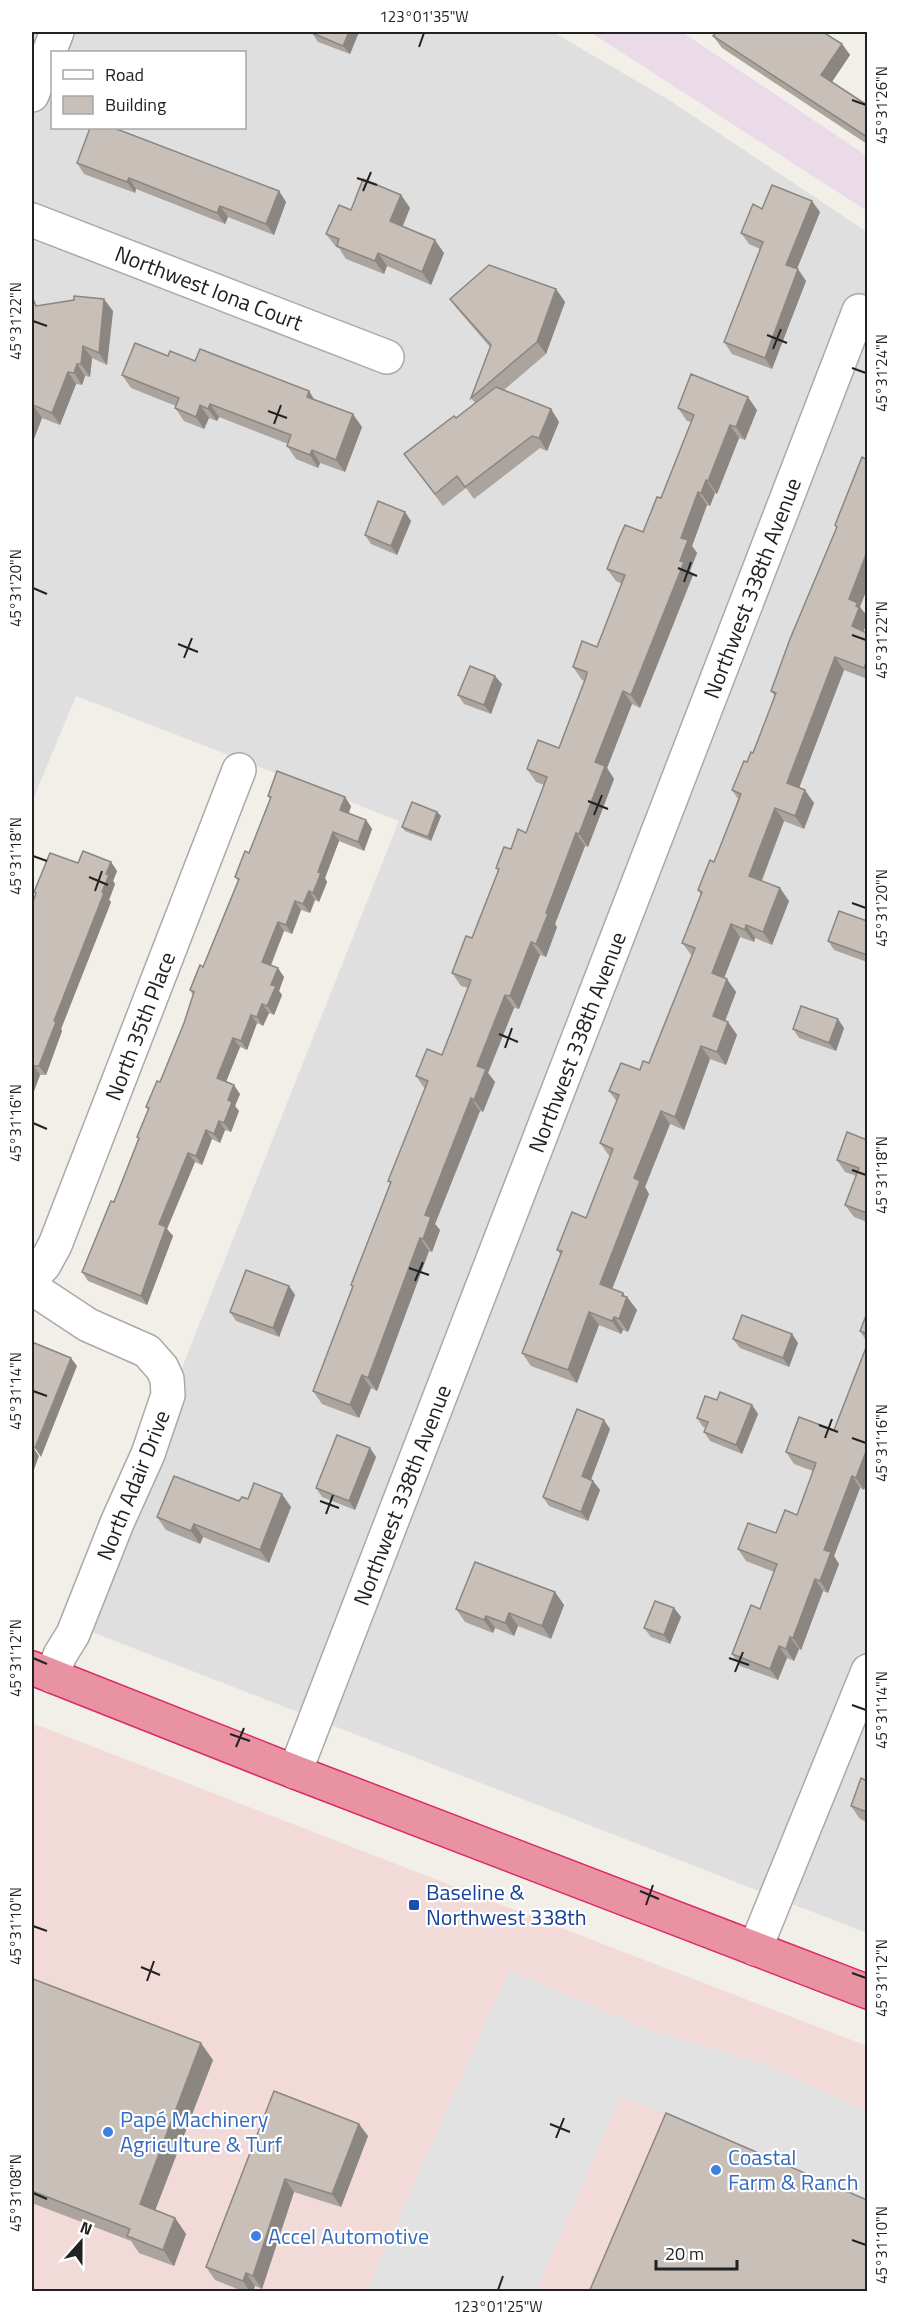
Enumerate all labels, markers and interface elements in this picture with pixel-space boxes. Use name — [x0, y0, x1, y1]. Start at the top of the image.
text: 123°01'35"W — [379, 5, 469, 28]
legend — [51, 51, 246, 129]
text: Road — [105, 61, 144, 88]
text: 45°31'26"N — [870, 66, 893, 144]
text: Building — [105, 91, 166, 118]
street label: Northwest Iona Court — [110, 236, 308, 340]
text: 45°31'22"N — [4, 282, 27, 360]
text: 45°31'24"N — [870, 334, 893, 412]
street label: Northwest 338th Avenue — [694, 473, 810, 703]
text: 45°31'20"N — [4, 549, 27, 627]
text: 45°31'22"N — [870, 601, 893, 679]
text: 45°31'18"N — [4, 817, 27, 895]
text: 45°31'20"N — [870, 869, 893, 947]
street label: Northwest 338th Avenue — [519, 927, 635, 1157]
street label: North 35th Place — [96, 947, 184, 1105]
text: 45°31'16"N — [4, 1084, 27, 1162]
text: 45°31'18"N — [870, 1136, 893, 1214]
text: 45°31'14"N — [4, 1352, 27, 1430]
street label: Northwest 338th Avenue — [344, 1380, 460, 1610]
text: 45°31'16"N — [870, 1404, 893, 1482]
street label: North Adair Drive — [87, 1405, 179, 1565]
text: 45°31'12"N — [4, 1619, 27, 1697]
text: 45°31'14"N — [870, 1671, 893, 1749]
place label: Baseline & Northwest 338th — [426, 1875, 586, 1934]
text: 45°31'10"N — [4, 1887, 27, 1965]
marker: Baseline & Northwest 338th — [407, 1898, 421, 1912]
text: 45°31'12"N — [870, 1939, 893, 2017]
place label: Papé Machinery Agriculture & Turf — [120, 2102, 283, 2161]
marker: Papé Machinery Agriculture & Turf — [101, 2125, 115, 2139]
place label: Coastal Farm & Ranch — [728, 2140, 858, 2199]
text: 45°31'08"N — [4, 2154, 27, 2232]
marker: Coastal Farm & Ranch — [709, 2163, 723, 2177]
text: 45°31'10"N — [870, 2206, 893, 2284]
north arrow — [51, 2212, 111, 2272]
text: N — [77, 2215, 96, 2241]
place label: Accel Automotive — [268, 2219, 429, 2253]
marker: Accel Automotive — [249, 2229, 263, 2243]
scale bar — [656, 2233, 737, 2271]
text: 20 m — [665, 2240, 704, 2267]
text: 123°01'25"W — [453, 2295, 543, 2318]

